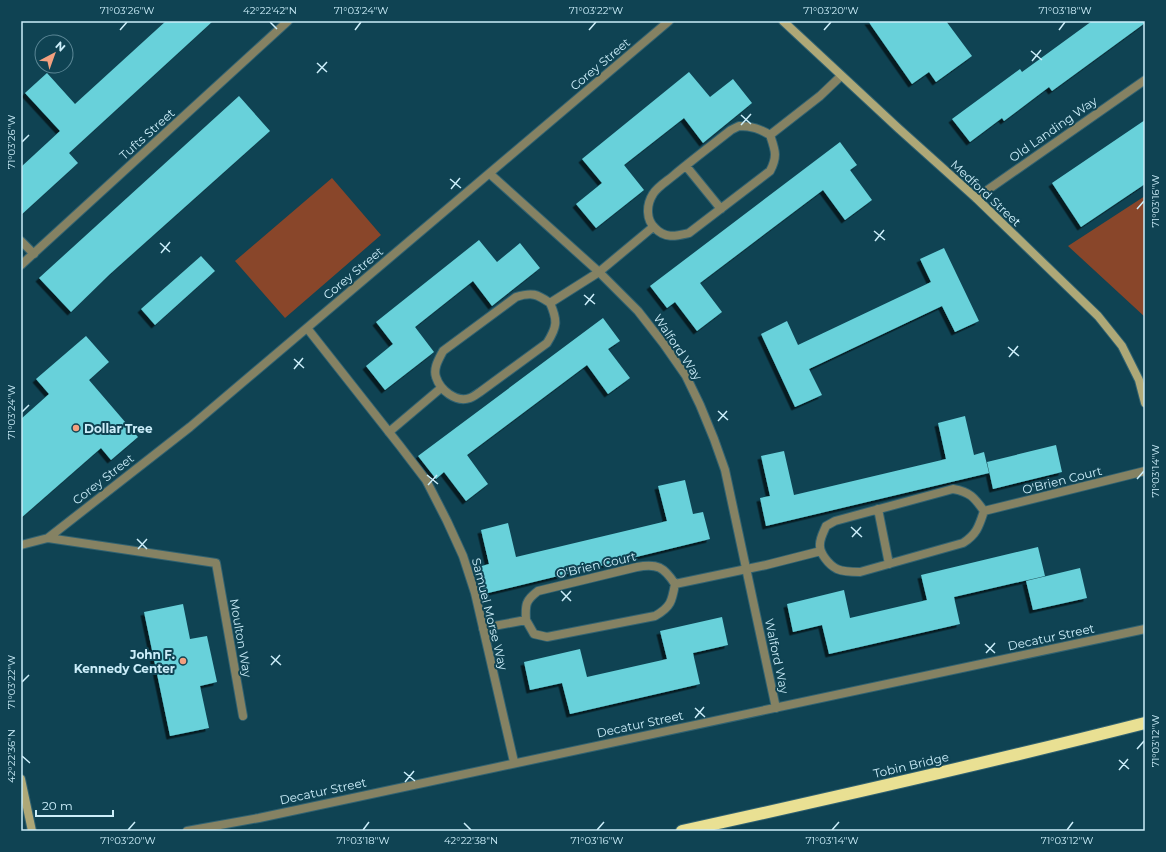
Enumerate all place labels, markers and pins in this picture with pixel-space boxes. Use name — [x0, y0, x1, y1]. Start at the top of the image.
place label: Dollar Tree — [84, 421, 153, 436]
marker: Dollar Tree — [71, 423, 81, 433]
place label: John F. Kennedy Center — [74, 647, 175, 676]
marker: John F. Kennedy Center — [178, 656, 188, 666]

